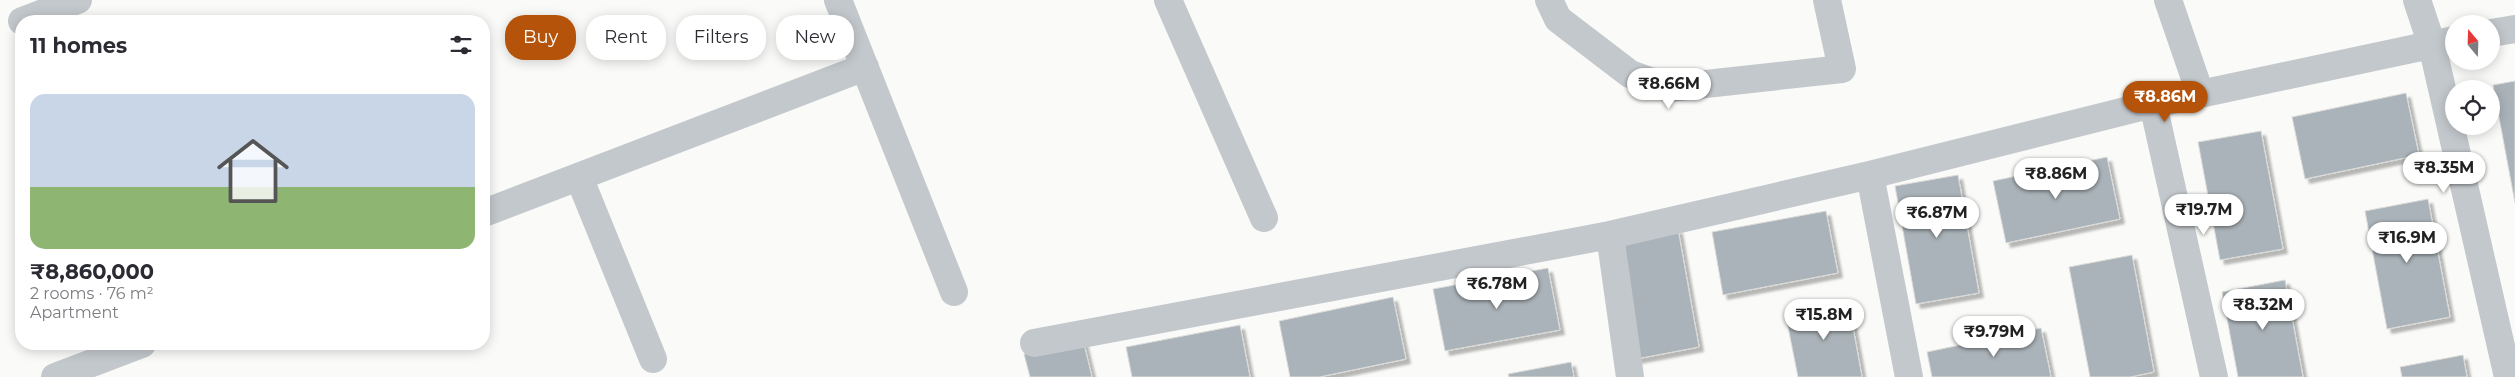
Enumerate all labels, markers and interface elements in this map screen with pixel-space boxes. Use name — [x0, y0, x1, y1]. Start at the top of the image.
chip: Buy — [505, 15, 576, 60]
chip: Rent — [586, 15, 666, 60]
chip: Filters — [676, 15, 766, 60]
chip: New — [776, 15, 854, 60]
north arrow — [2445, 15, 2500, 70]
map controls — [2445, 15, 2500, 135]
icon: filters — [447, 31, 475, 59]
text: 11 homes — [30, 33, 127, 58]
pin: ₹8.66M — [1628, 68, 1710, 110]
text: ₹8.66M — [1638, 74, 1700, 93]
pin: ₹8.86M — [2124, 80, 2206, 123]
button: locate — [2445, 80, 2500, 135]
text: ₹8.86M — [2134, 87, 2196, 106]
icon: home — [208, 126, 298, 216]
pin: ₹8.35M — [2403, 152, 2485, 194]
pin: ₹8.86M — [2015, 158, 2097, 200]
text: ₹8.35M — [2414, 158, 2474, 177]
text: ₹8.86M — [2025, 164, 2087, 183]
pin: ₹19.7M — [2163, 194, 2245, 236]
pin: ₹6.87M — [1896, 196, 1978, 239]
text: ₹19.7M — [2175, 200, 2233, 219]
text: ₹6.87M — [1906, 203, 1968, 222]
pin: ₹16.9M — [2366, 222, 2448, 264]
text: ₹16.9M — [2378, 228, 2436, 247]
text: ₹8,860,000 — [30, 259, 154, 284]
pin: ₹6.78M — [1456, 268, 1538, 310]
text: ₹6.78M — [1466, 274, 1528, 293]
text: 2 rooms · 76 m² — [30, 284, 154, 303]
pin: ₹8.32M — [2222, 288, 2304, 331]
text: ₹8.32M — [2233, 295, 2293, 314]
pin: ₹15.8M — [1783, 298, 1865, 341]
text: Apartment — [30, 303, 119, 322]
text: ₹15.8M — [1795, 305, 1853, 324]
pin: ₹9.79M — [1953, 316, 2035, 358]
text: ₹9.79M — [1964, 322, 2024, 341]

